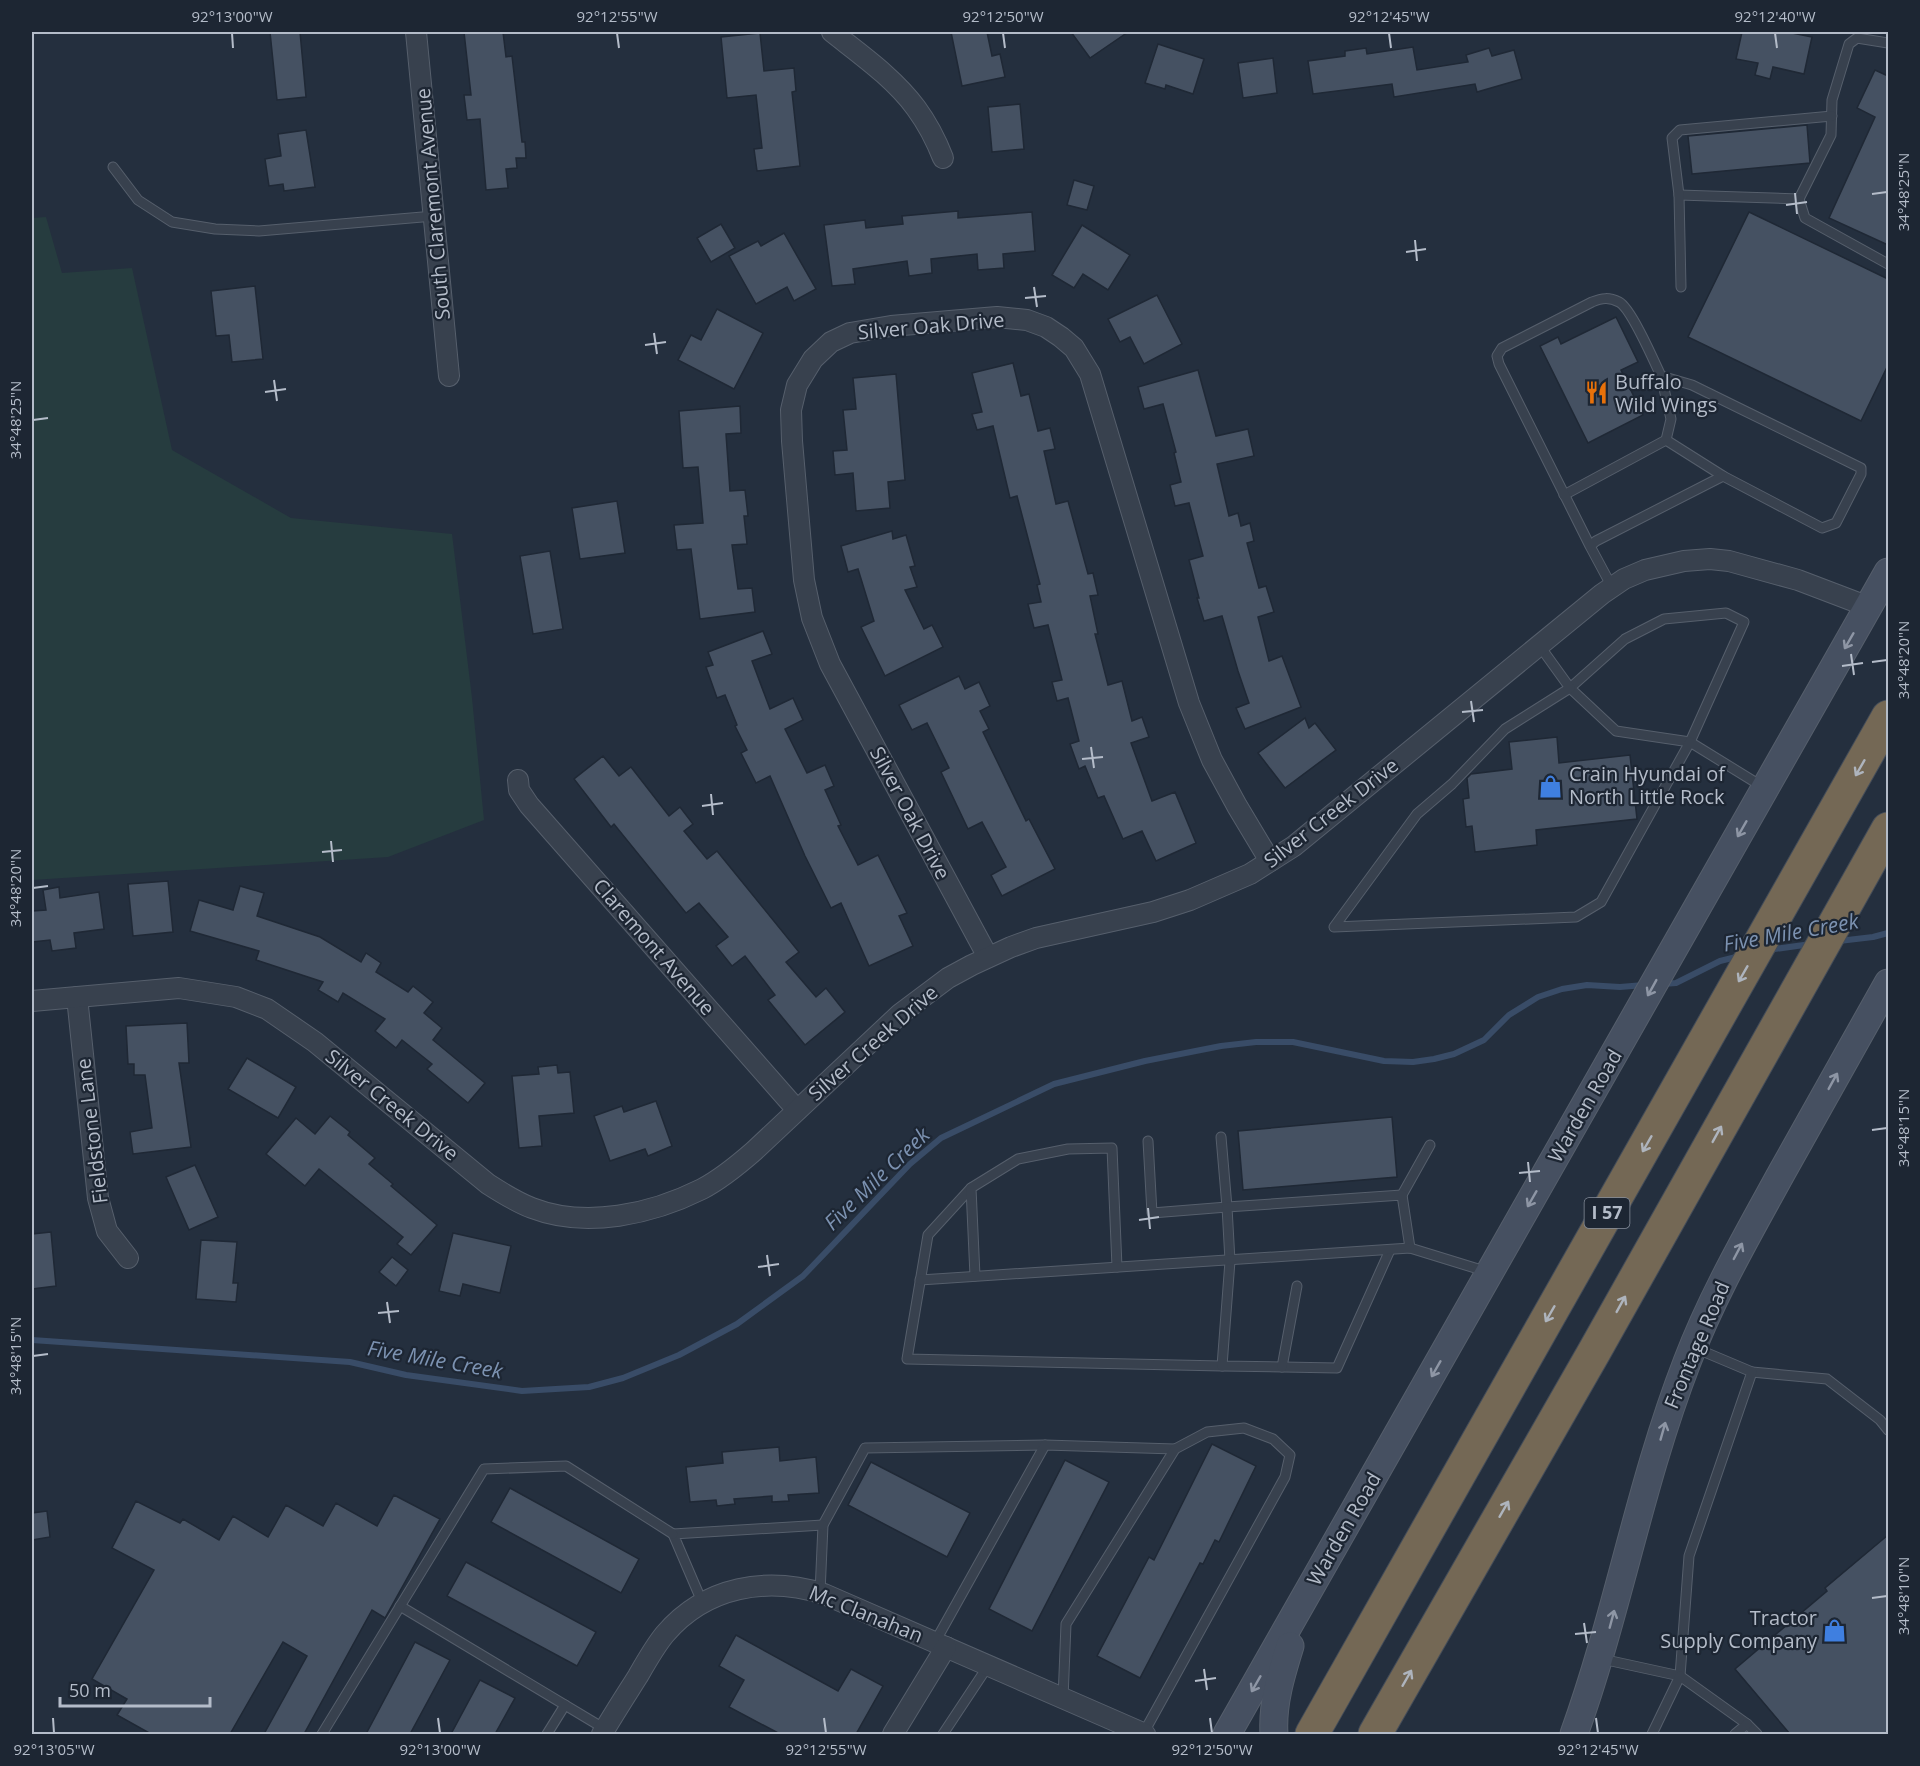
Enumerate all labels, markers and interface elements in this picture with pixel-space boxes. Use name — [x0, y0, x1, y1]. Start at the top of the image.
text: 92°13'00"W — [192, 6, 273, 26]
text: 92°12'55"W — [577, 6, 658, 26]
text: 92°12'50"W — [963, 6, 1044, 26]
text: 92°12'45"W — [1349, 6, 1430, 26]
text: 92°12'40"W — [1735, 6, 1816, 26]
street label: South Claremont Avenue — [409, 87, 456, 321]
text: 34°48'25"N — [1893, 153, 1913, 231]
street label: Silver Oak Drive — [857, 306, 1005, 345]
place label: Buffalo Wild Wings — [1615, 368, 1717, 418]
restaurant icon: Buffalo Wild Wings — [1584, 380, 1610, 406]
text: 34°48'25"N — [5, 381, 25, 459]
text: 34°48'20"N — [1893, 621, 1913, 699]
one-way arrow — [1843, 632, 1855, 649]
street label: Silver Oak Drive — [864, 742, 957, 884]
street label: Silver Creek Drive — [1258, 752, 1403, 874]
one-way arrow — [1853, 759, 1865, 776]
place label: Crain Hyundai of North Little Rock — [1569, 760, 1726, 810]
shop icon: Crain Hyundai of North Little Rock — [1538, 773, 1564, 799]
one-way arrow — [1736, 820, 1748, 837]
text: 34°48'20"N — [5, 849, 25, 927]
street label: Claremont Avenue — [587, 873, 721, 1021]
water label: Five Mile Creek — [1721, 906, 1861, 958]
one-way arrow — [1737, 965, 1748, 983]
street label: Silver Creek Drive — [802, 979, 943, 1106]
one-way arrow — [1646, 979, 1658, 996]
street label: Silver Creek Drive — [320, 1043, 464, 1167]
street label: Warden Road — [1541, 1044, 1628, 1167]
street label: Fieldstone Lane — [69, 1057, 114, 1205]
one-way arrow — [1828, 1073, 1840, 1090]
text: 34°48'15"N — [1893, 1089, 1913, 1167]
water label: Five Mile Creek — [817, 1120, 936, 1236]
one-way arrow — [1712, 1125, 1723, 1143]
one-way arrow — [1640, 1135, 1652, 1152]
one-way arrow — [1526, 1190, 1538, 1207]
road number: I 57 — [1584, 1198, 1630, 1228]
one-way arrow — [1733, 1243, 1745, 1261]
street label: Frontage Road — [1658, 1277, 1736, 1413]
one-way arrow — [1616, 1295, 1628, 1312]
one-way arrow — [1544, 1305, 1556, 1322]
text: 34°48'15"N — [5, 1317, 25, 1395]
water label: Five Mile Creek — [365, 1333, 506, 1385]
one-way arrow — [1429, 1360, 1441, 1377]
one-way arrow — [1658, 1422, 1669, 1441]
street label: Warden Road — [1300, 1467, 1387, 1590]
one-way arrow — [1498, 1501, 1510, 1518]
text: 34°48'10"N — [1893, 1557, 1913, 1635]
street label: Mc Clanahan — [805, 1578, 927, 1649]
place label: Tractor Supply Company — [1660, 1604, 1818, 1654]
one-way arrow — [1606, 1610, 1618, 1629]
shop icon: Tractor Supply Company — [1822, 1617, 1848, 1643]
scale bar — [60, 1670, 210, 1708]
one-way arrow — [1402, 1670, 1413, 1688]
one-way arrow — [1250, 1675, 1262, 1692]
text: 50 m — [69, 1678, 111, 1702]
text: 92°13'05"W — [14, 1739, 95, 1759]
text: 92°13'00"W — [400, 1739, 481, 1759]
text: 92°12'55"W — [786, 1739, 867, 1759]
text: 92°12'50"W — [1172, 1739, 1253, 1759]
text: 92°12'45"W — [1558, 1739, 1639, 1759]

